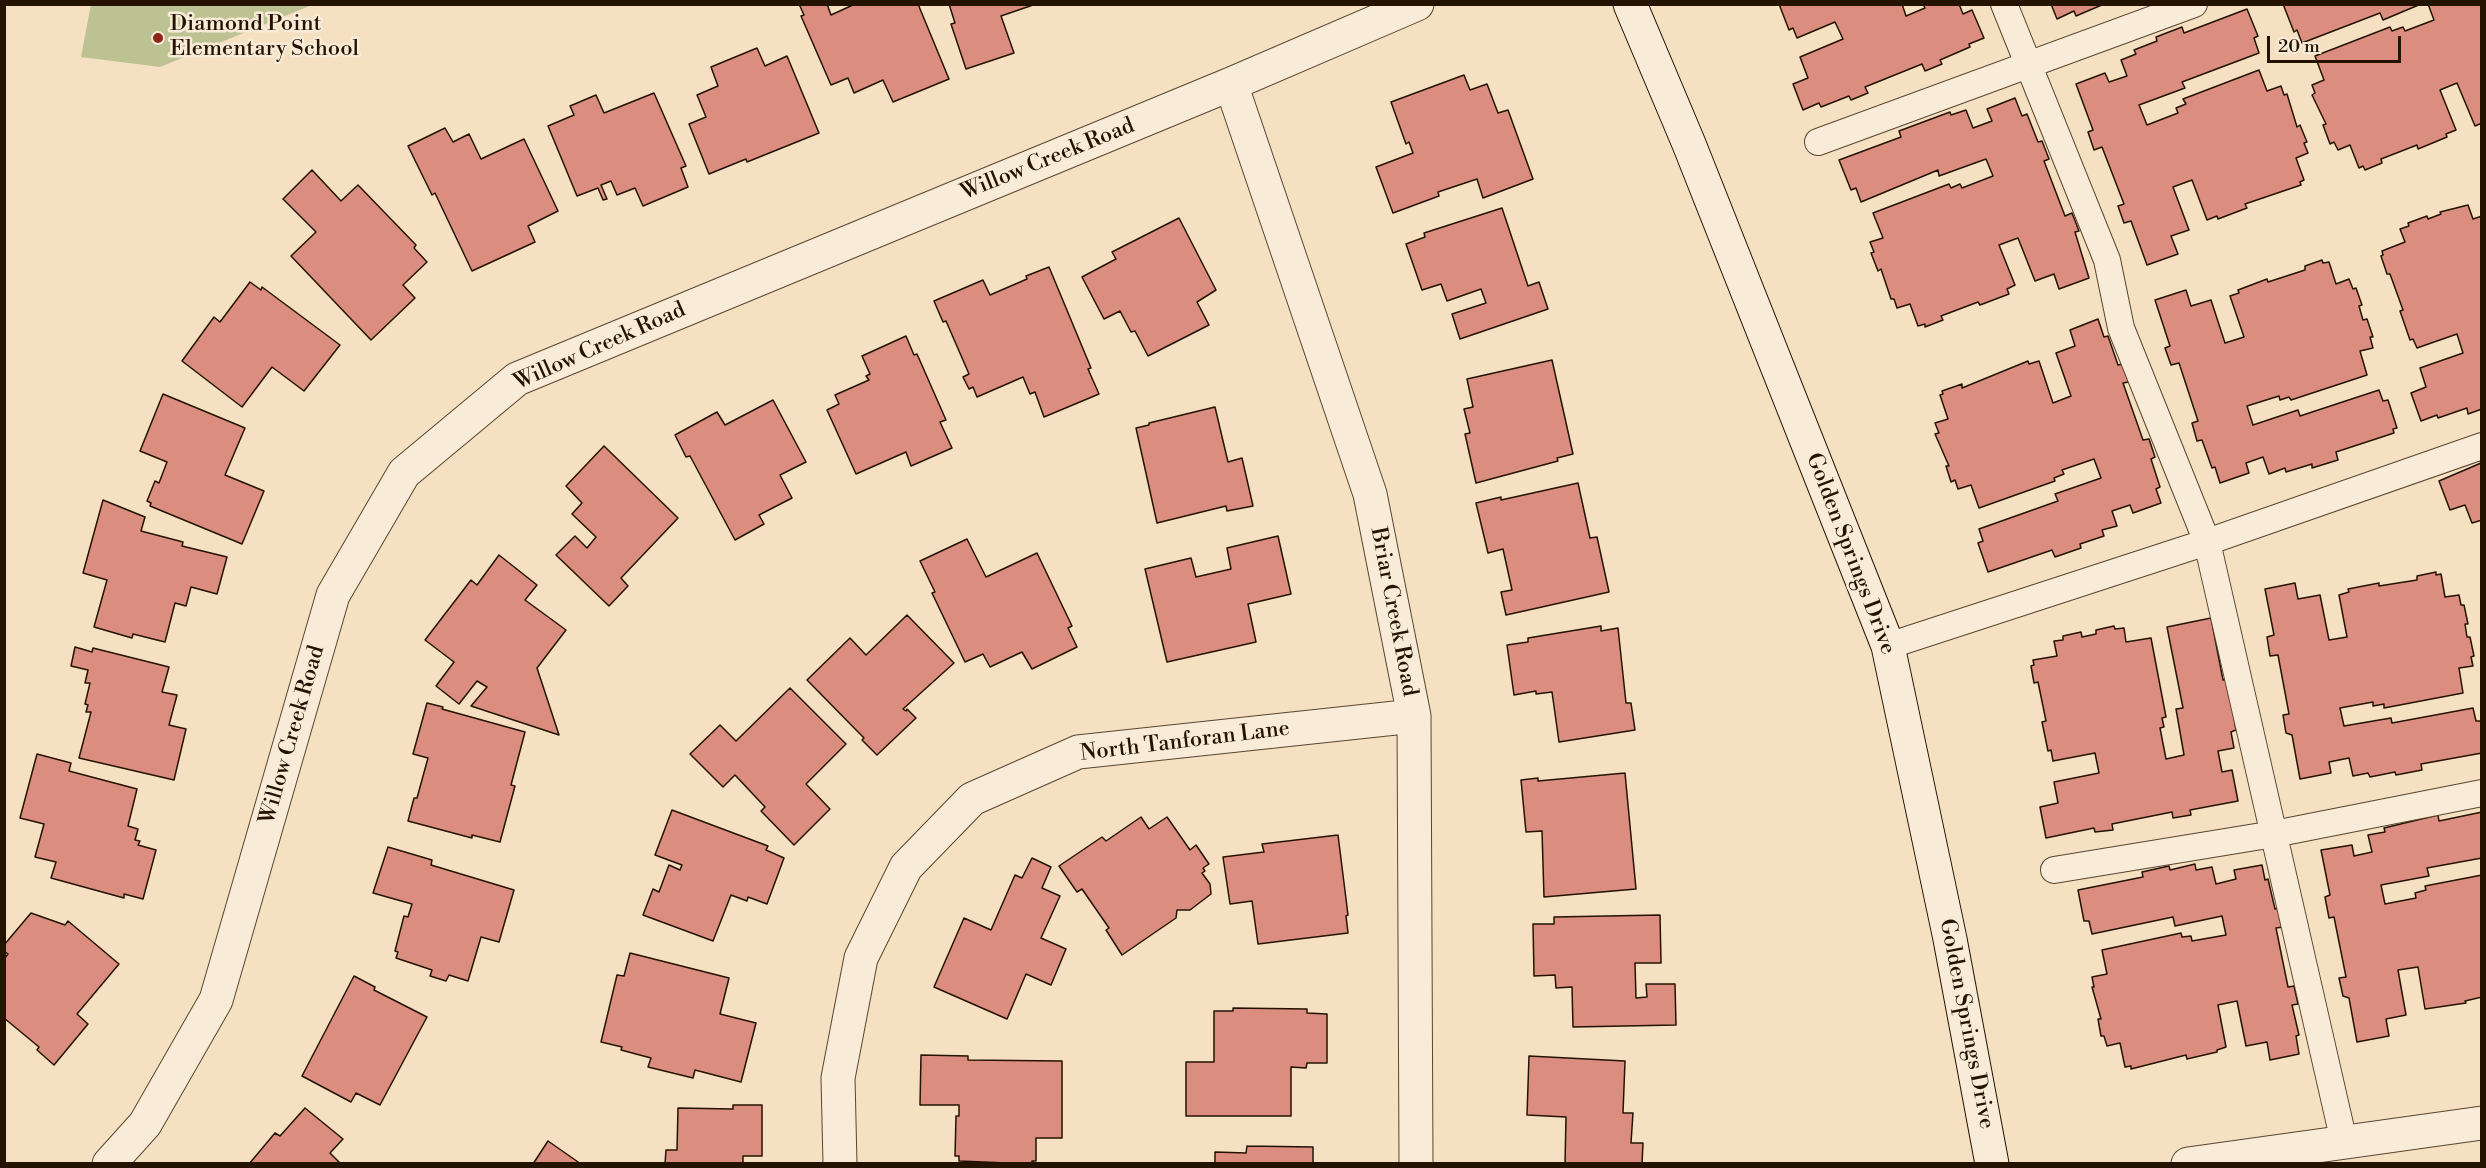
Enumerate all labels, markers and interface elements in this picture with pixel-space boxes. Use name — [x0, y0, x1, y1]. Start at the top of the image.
place label: Diamond Point Elementary School — [170, 12, 359, 63]
scale bar — [2270, 24, 2404, 62]
marker: Diamond Point Elementary School — [151, 31, 165, 45]
text: 20 m — [2278, 35, 2320, 58]
street label: Willow Creek Road — [957, 113, 1139, 207]
street label: Willow Creek Road — [510, 297, 690, 397]
street label: Golden Springs Drive — [1799, 450, 1901, 658]
street label: Briar Creek Road — [1364, 525, 1422, 699]
street label: Willow Creek Road — [255, 643, 331, 827]
street label: North Tanforan Lane — [1079, 716, 1291, 768]
street label: Golden Springs Drive — [1933, 917, 1999, 1131]

